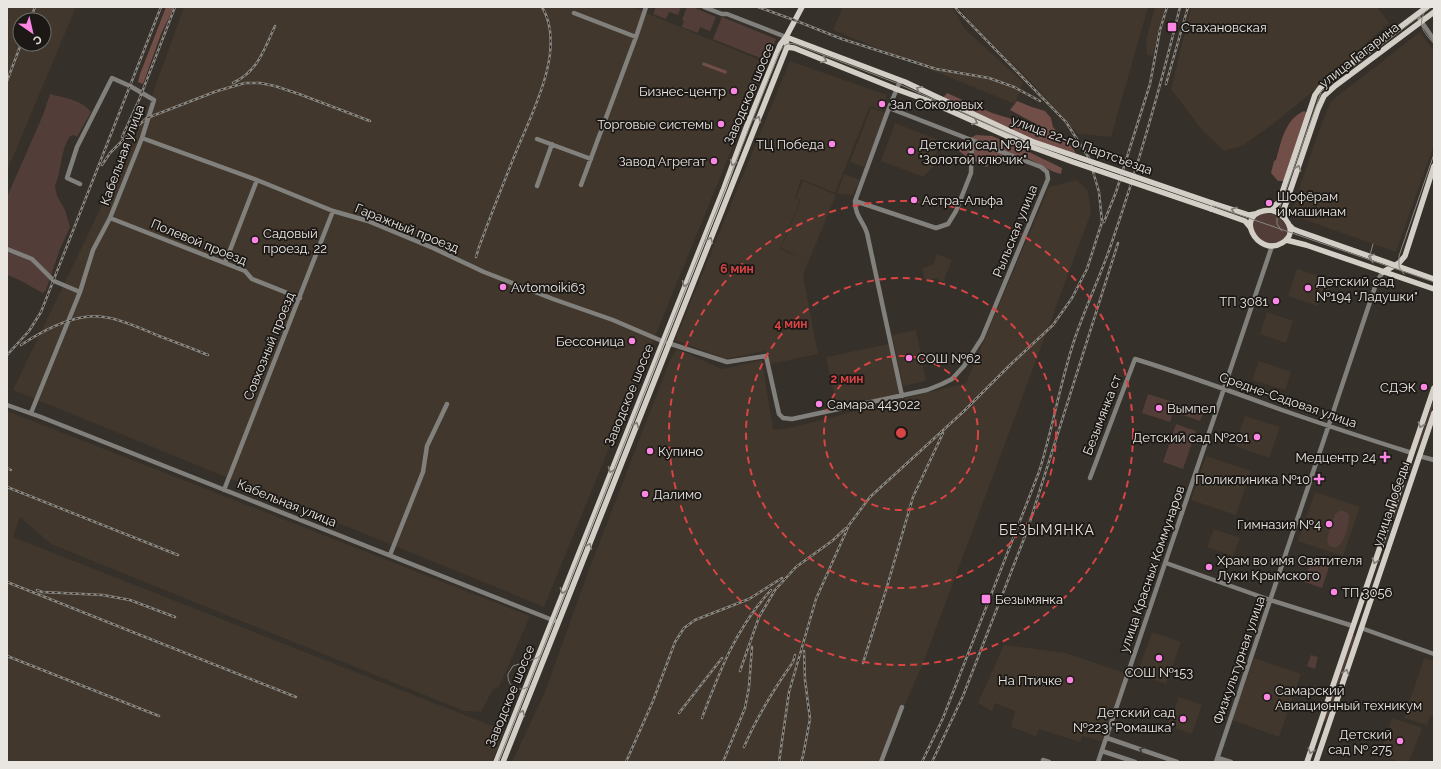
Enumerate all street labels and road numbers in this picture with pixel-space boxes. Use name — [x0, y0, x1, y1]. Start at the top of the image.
street label: улица Гагарина — [1316, 19, 1402, 91]
street label: Заводское шоссе — [721, 41, 777, 147]
street label: Кабельная улица — [97, 103, 147, 207]
street label: улица 22-го Партсъезда — [1009, 112, 1155, 178]
street label: Рыльская улица — [990, 183, 1040, 279]
street label: Гаражный проезд — [353, 200, 462, 256]
street label: Полевой проезд — [149, 216, 250, 268]
street label: Совхозный проезд — [240, 289, 298, 402]
street label: Заводское шоссе — [602, 342, 656, 448]
street label: Средне-Садовая улица — [1217, 369, 1359, 431]
street label: Безымянка ст — [1080, 373, 1124, 457]
street label: улица Победы — [1369, 459, 1413, 549]
street label: Кабельная улица — [235, 476, 339, 530]
street label: улица Красных Коммунаров — [1116, 484, 1188, 654]
street label: Физкультурная улица — [1210, 594, 1268, 726]
street label: Заводское шоссе — [483, 643, 537, 749]

